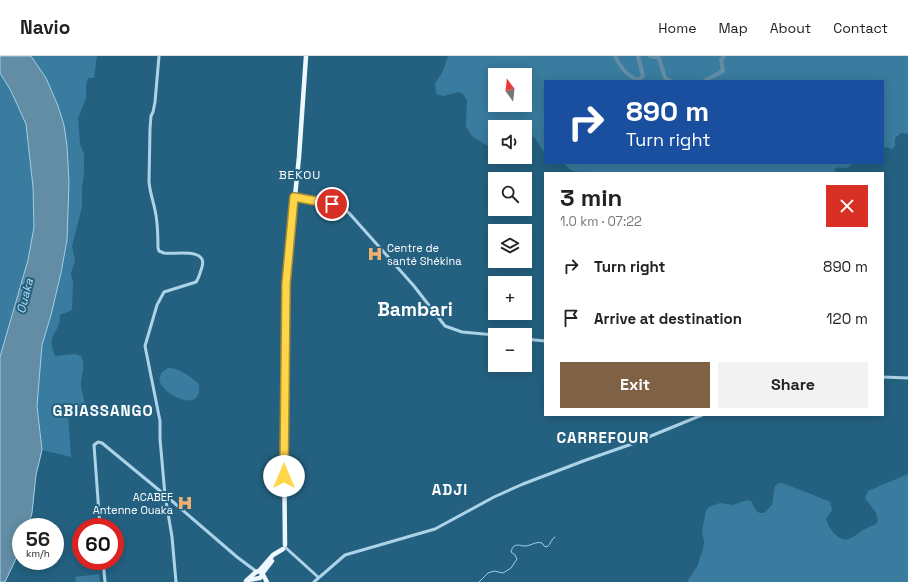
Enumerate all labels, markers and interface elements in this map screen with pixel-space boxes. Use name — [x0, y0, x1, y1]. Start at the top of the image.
text: Navio — [20, 15, 70, 40]
text: Home — [658, 19, 696, 37]
text: Map — [718, 19, 748, 37]
text: About — [770, 19, 811, 37]
text: Contact — [833, 19, 888, 37]
north arrow — [488, 68, 532, 112]
map controls — [488, 68, 532, 372]
text: 890 m — [626, 93, 709, 129]
icon: right — [560, 96, 612, 148]
button: sound — [488, 120, 532, 164]
text: Turn right — [626, 128, 710, 151]
district label: BEKOU — [279, 167, 321, 183]
button: search — [488, 172, 532, 216]
text: 3 min — [560, 182, 622, 213]
button: close — [826, 185, 868, 227]
pin — [315, 187, 349, 221]
icon: arrive — [321, 193, 343, 215]
text: 1.0 km · 07:22 — [560, 213, 642, 230]
button: layers — [488, 224, 532, 268]
place label: Centre de santé Shékina — [387, 241, 462, 268]
hospital icon: Centre de santé Shékina — [366, 245, 384, 263]
icon: right — [560, 255, 582, 277]
text: Turn right — [594, 257, 665, 276]
text: 890 m — [823, 257, 868, 276]
button: + — [488, 276, 532, 320]
water label: Ouaka — [13, 277, 37, 315]
district label: Bambari — [377, 297, 453, 322]
icon: arrive — [560, 307, 582, 329]
text: Arrive at destination — [594, 309, 742, 328]
text: 120 m — [826, 309, 868, 328]
button: − — [488, 328, 532, 372]
button: Exit — [560, 362, 710, 408]
button: Share — [718, 362, 868, 408]
district label: GBIASSANGO — [52, 401, 154, 420]
district label: CARREFOUR — [557, 428, 649, 447]
position arrow — [263, 455, 305, 497]
district label: ADJI — [432, 480, 468, 499]
place label: ACABEF Antenne Ouaka — [93, 490, 174, 517]
hospital icon: ACABEF Antenne Ouaka — [176, 494, 194, 512]
speed limit sign: 60 — [72, 518, 124, 570]
text: 56 — [26, 526, 50, 552]
text: km/h — [26, 547, 50, 560]

